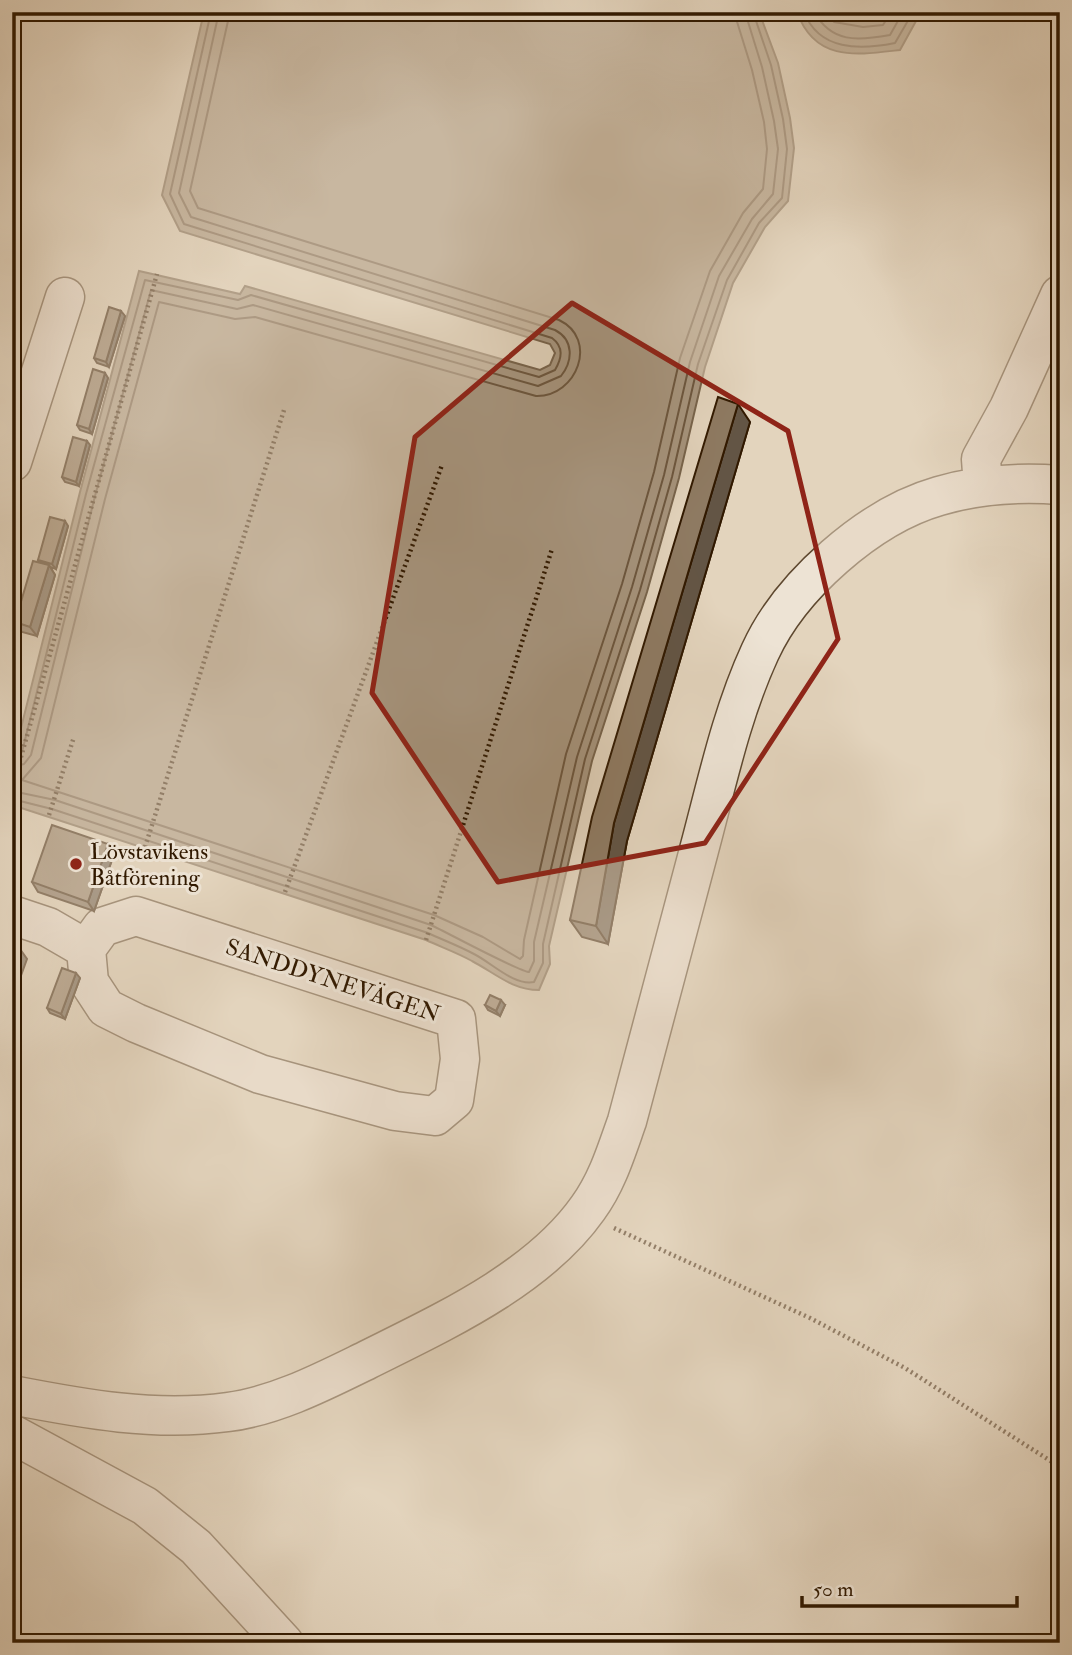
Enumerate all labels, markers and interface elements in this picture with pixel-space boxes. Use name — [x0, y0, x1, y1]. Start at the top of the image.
place label: Lövstavikens Båtförening — [90, 837, 208, 892]
marker: Lövstavikens Båtförening — [68, 856, 84, 872]
street label: SANDDYNEVÄGEN — [222, 932, 444, 1029]
scale bar — [802, 1564, 1018, 1608]
text: 50 m — [813, 1576, 854, 1603]

